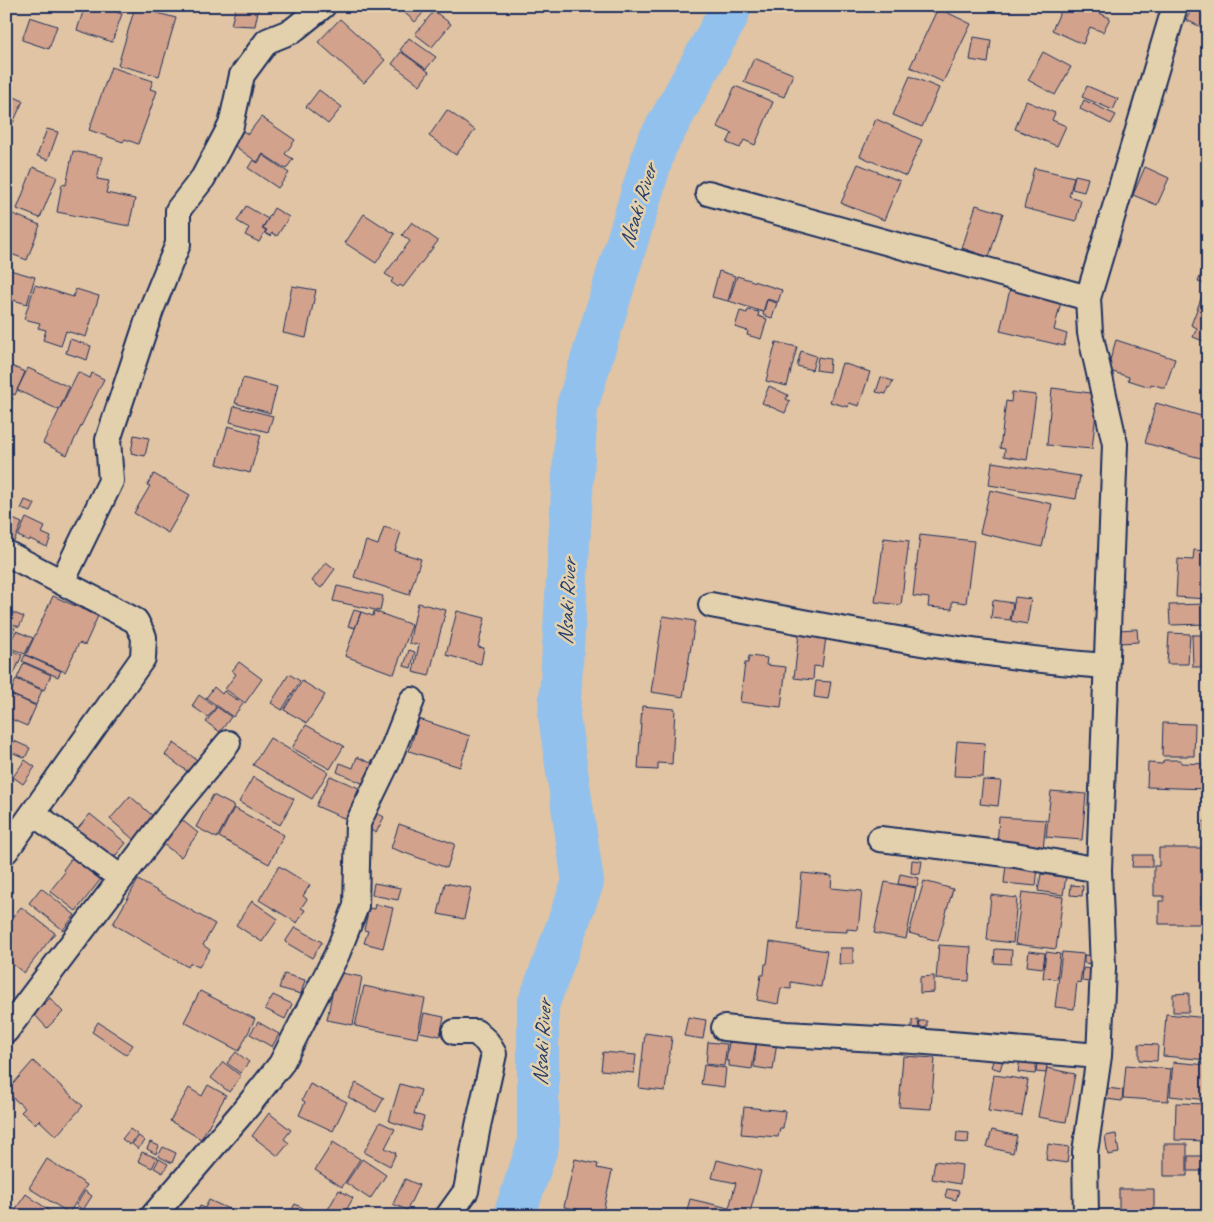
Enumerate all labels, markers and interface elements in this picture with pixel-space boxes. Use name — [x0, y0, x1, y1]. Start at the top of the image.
water label: Nsaki River — [612, 158, 665, 251]
water label: Nsaki River — [551, 555, 583, 645]
water label: Nsaki River — [526, 996, 558, 1086]

